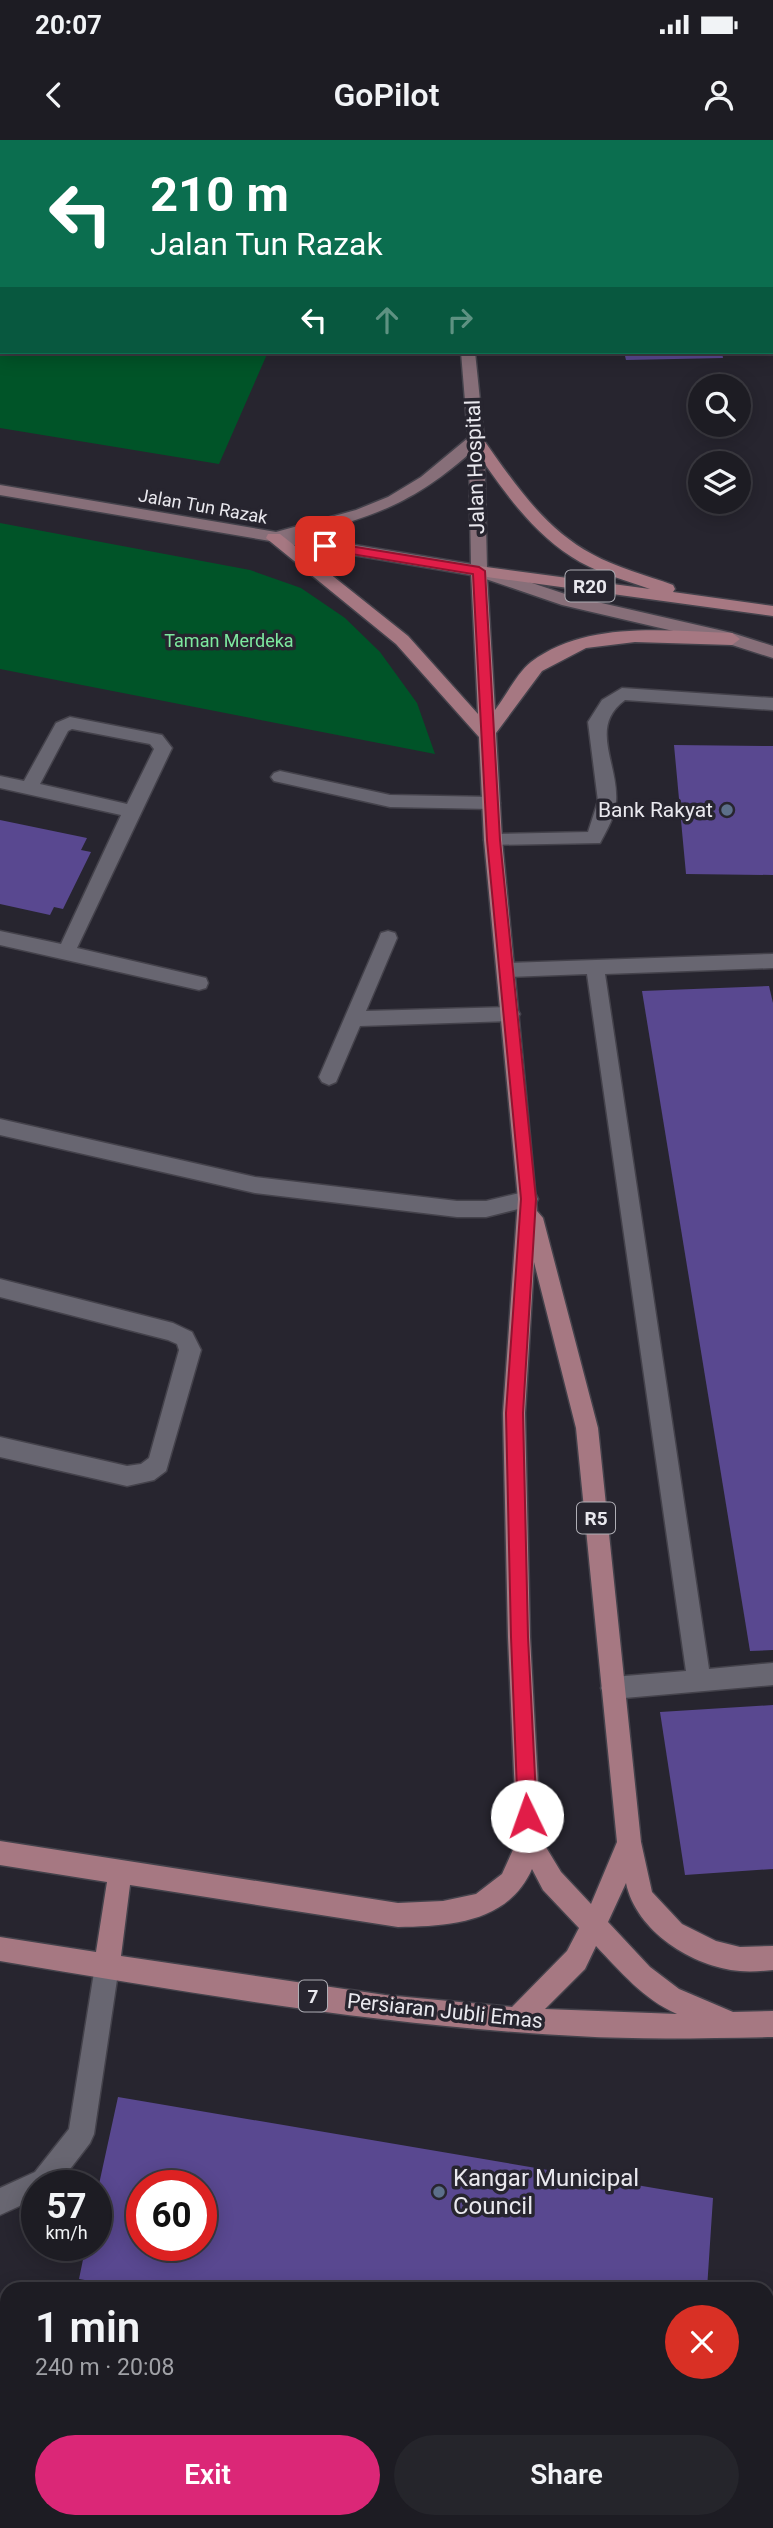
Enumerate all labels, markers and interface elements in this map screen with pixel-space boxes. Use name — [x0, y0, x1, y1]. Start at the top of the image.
text: 20:07 — [35, 10, 102, 40]
icon: back — [35, 76, 73, 114]
text: GoPilot — [334, 76, 439, 114]
icon: person — [700, 76, 738, 114]
text: 210 m — [150, 166, 289, 223]
icon: left — [35, 168, 126, 259]
text: Jalan Tun Razak — [150, 225, 383, 263]
icon: left — [295, 301, 333, 339]
icon: ahead — [368, 301, 406, 339]
icon: right — [441, 301, 479, 339]
map controls — [688, 374, 751, 514]
button: search — [688, 374, 751, 437]
street label: Jalan Hospital — [461, 399, 489, 535]
button: layers — [688, 451, 751, 514]
street label: Jalan Tun Razak — [137, 484, 270, 528]
pin — [295, 516, 355, 576]
icon: arrive — [306, 527, 344, 565]
road number: R20 — [566, 570, 614, 602]
park label: Taman Merdeka — [164, 630, 294, 651]
place label: Bank Rakyat — [598, 798, 713, 822]
marker: Bank Rakyat — [719, 802, 735, 818]
road number: R5 — [577, 1502, 615, 1534]
position arrow — [490, 1779, 564, 1853]
road number: 7 — [299, 1980, 327, 2012]
street label: Persiaran Jubli Emas — [346, 1989, 544, 2033]
place label: Kangar Municipal Council — [453, 2164, 639, 2220]
speed limit sign: 60 — [126, 2170, 217, 2261]
marker: Kangar Municipal Council — [431, 2184, 447, 2200]
text: 57 — [46, 2186, 87, 2227]
text: km/h — [45, 2222, 88, 2243]
text: 1 min — [35, 2303, 140, 2352]
button: close — [665, 2305, 739, 2379]
text: 240 m · 20:08 — [35, 2354, 174, 2381]
button: Exit — [35, 2435, 380, 2515]
button: Share — [394, 2435, 739, 2515]

